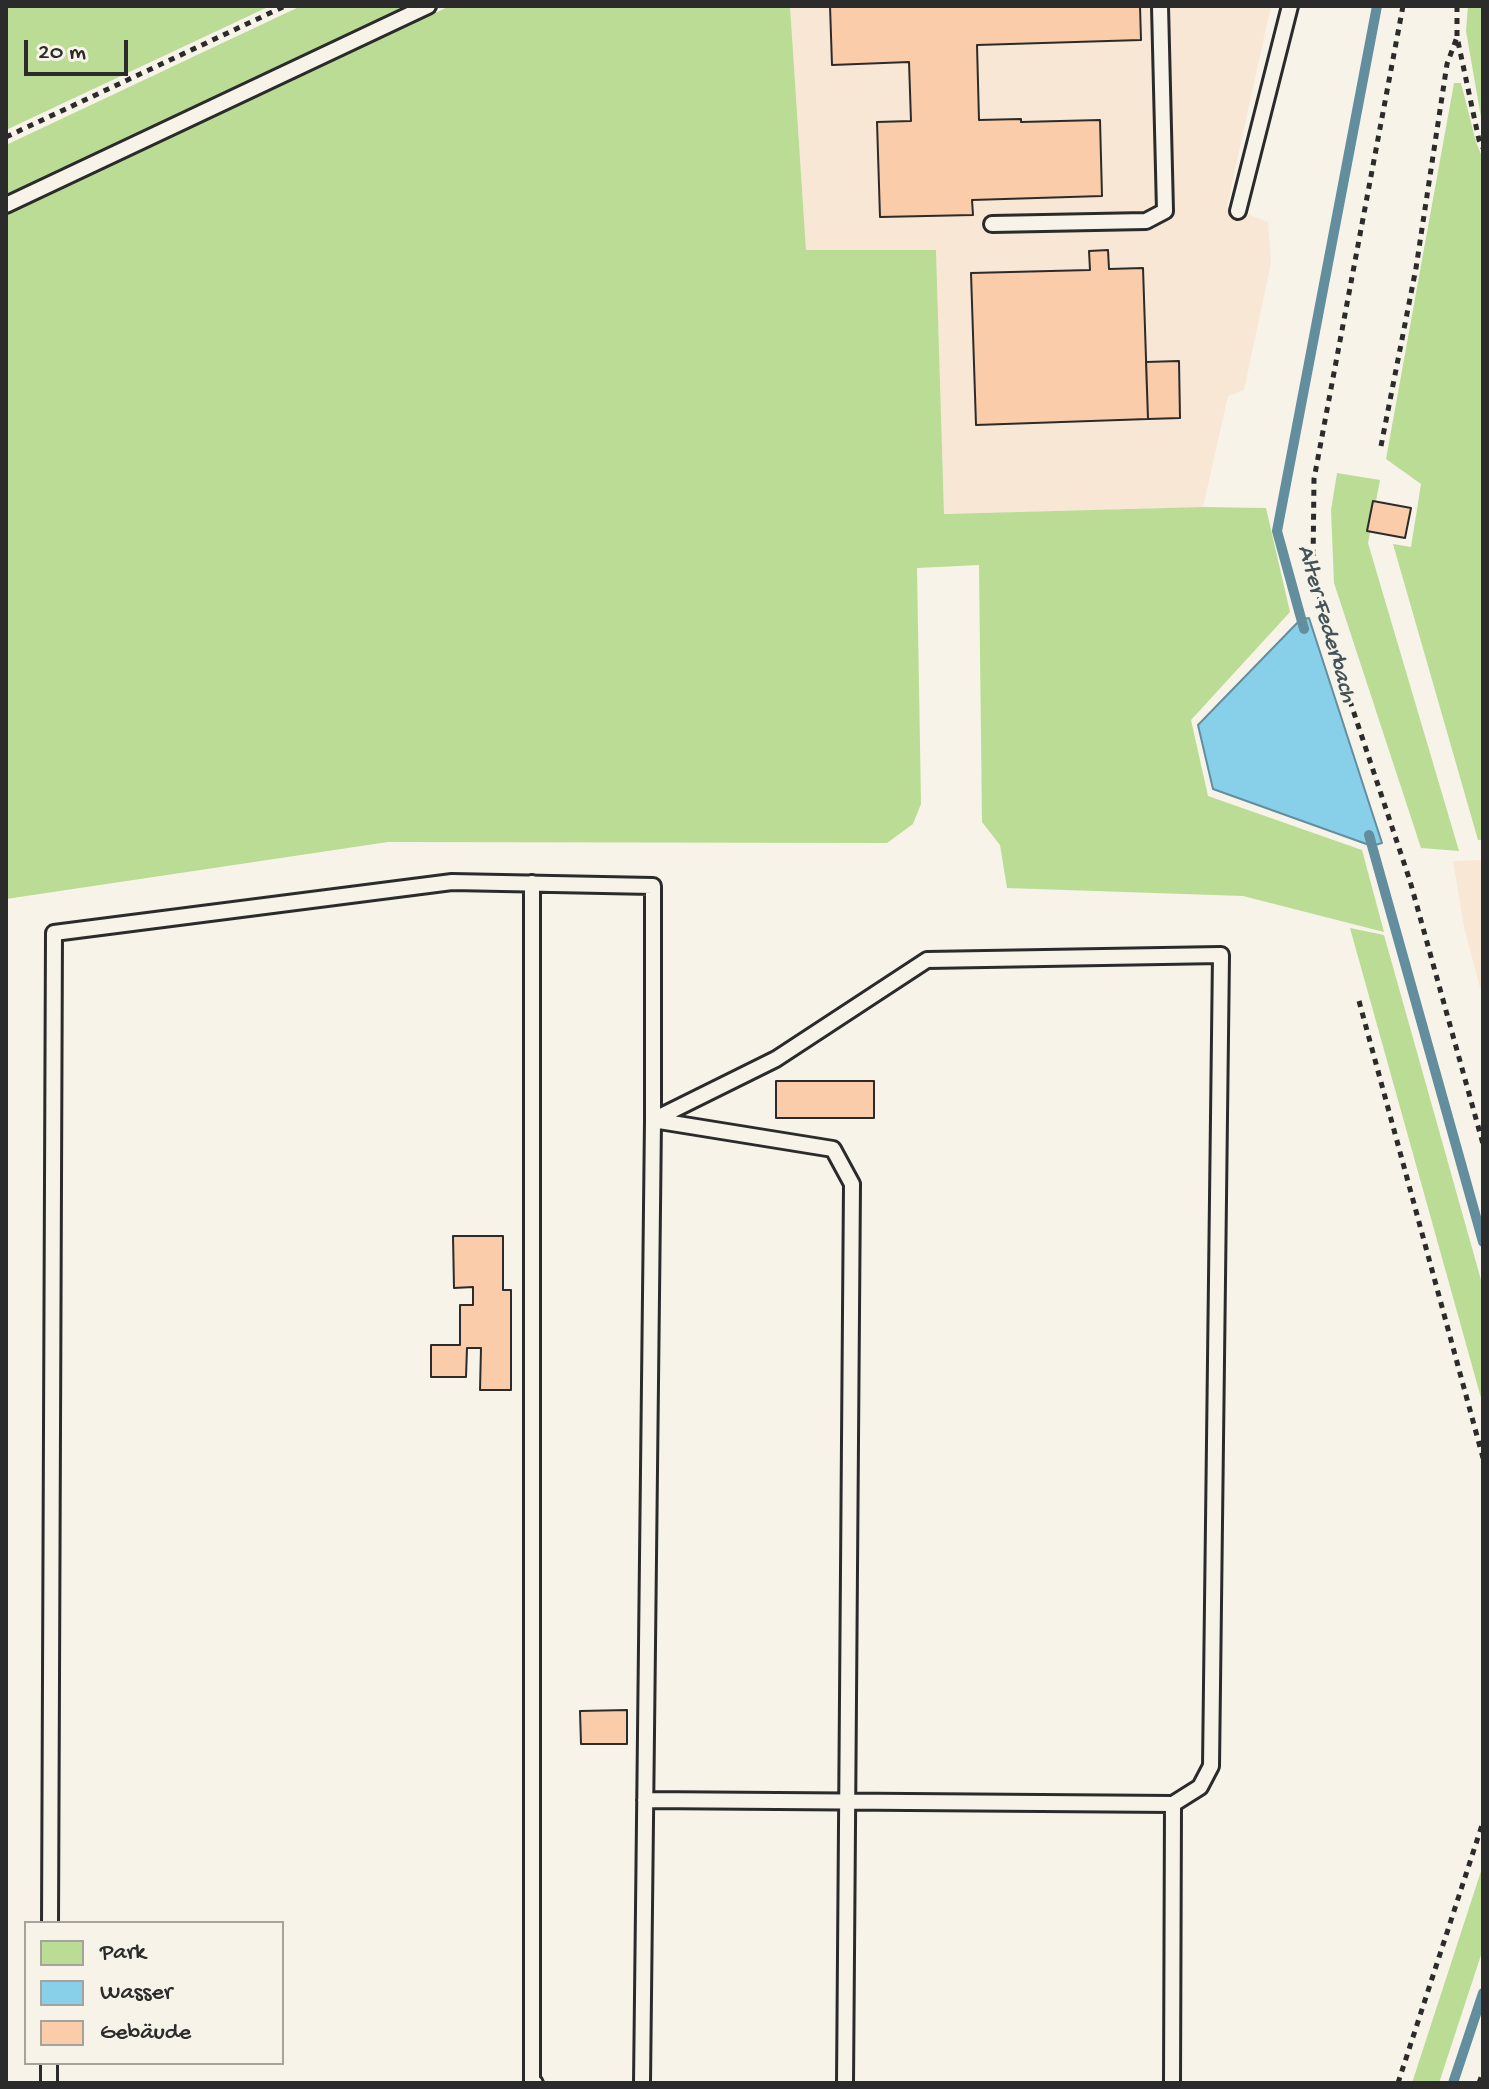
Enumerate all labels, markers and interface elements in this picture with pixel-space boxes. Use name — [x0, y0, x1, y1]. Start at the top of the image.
scale bar — [28, 24, 132, 74]
text: 20 m — [38, 39, 86, 68]
water label: Alter Federbach — [1289, 542, 1361, 706]
legend — [24, 1921, 284, 2065]
text: Park — [100, 1939, 146, 1968]
text: Wasser — [100, 1979, 172, 2008]
text: Gebäude — [100, 2019, 191, 2048]

